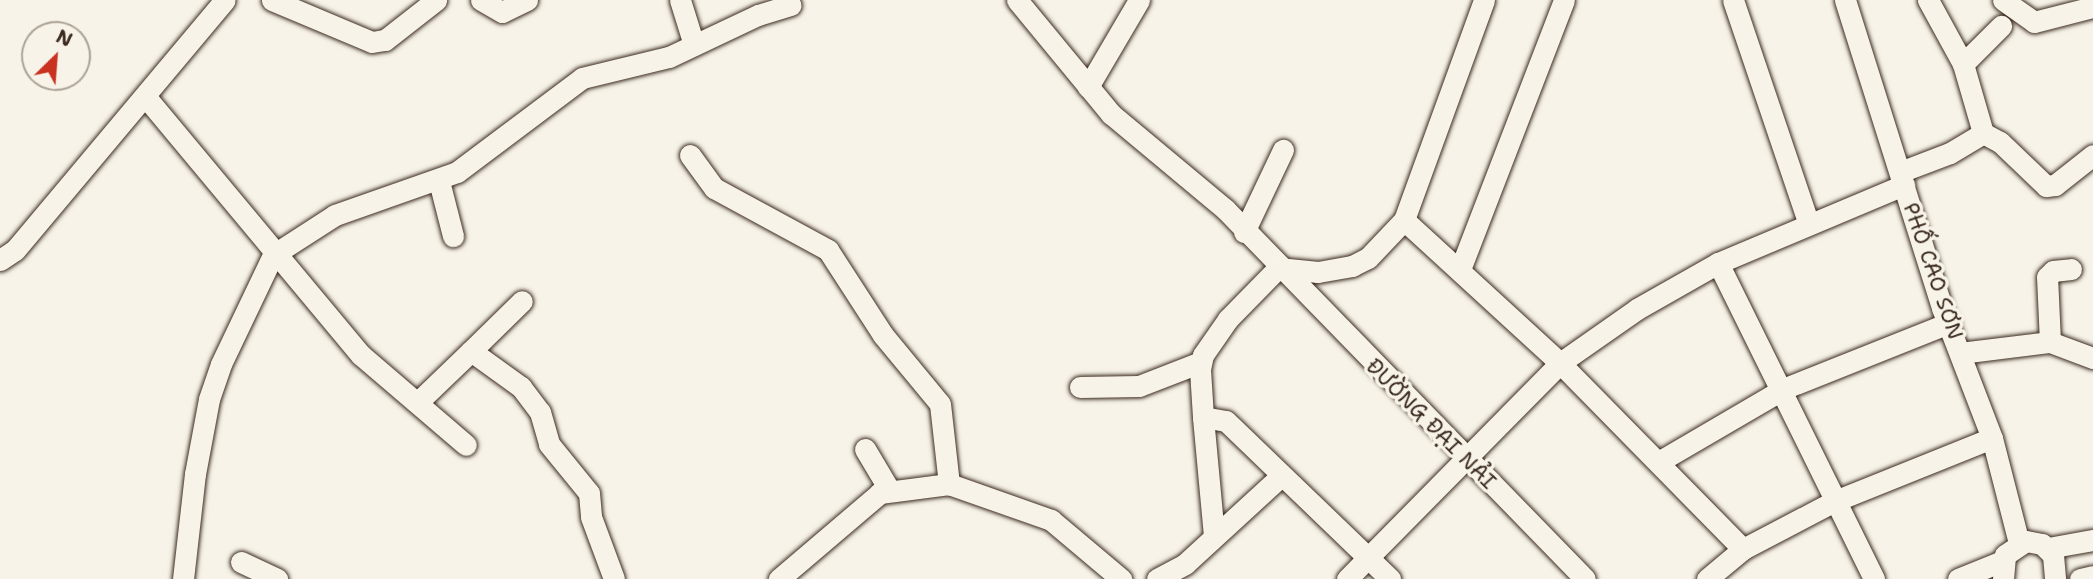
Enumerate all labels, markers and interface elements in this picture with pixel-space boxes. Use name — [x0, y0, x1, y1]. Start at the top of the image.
north arrow — [21, 21, 91, 91]
text: N — [52, 24, 76, 53]
street label: PHỐ CAO SƠN — [1898, 199, 1968, 343]
street label: ĐƯỜNG ĐẠI NẢI — [1361, 354, 1501, 494]

